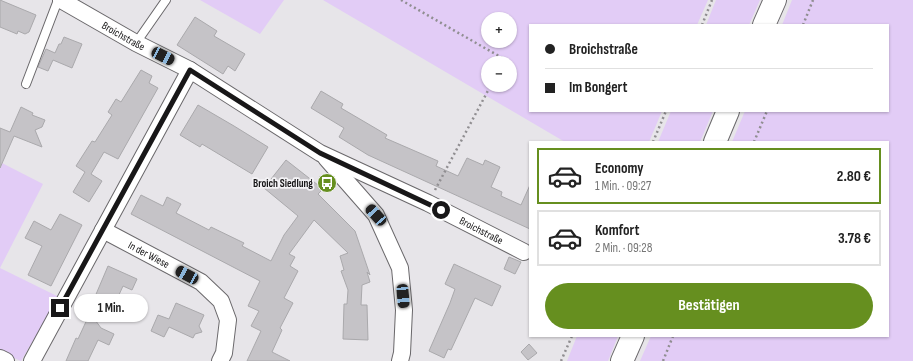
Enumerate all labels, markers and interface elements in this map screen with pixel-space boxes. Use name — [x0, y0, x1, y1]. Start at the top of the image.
map controls — [481, 12, 517, 92]
button: + — [481, 12, 517, 48]
street label: Broichstraße — [100, 18, 147, 53]
text: Broichstraße — [569, 40, 638, 59]
car — [150, 45, 176, 67]
button: − — [481, 56, 517, 92]
text: Im Bongert — [569, 78, 627, 97]
icon: car — [547, 158, 583, 194]
text: Economy — [595, 159, 644, 178]
text: 2.80 € — [837, 167, 871, 186]
bus stop icon: Broich Siedlung — [316, 172, 338, 194]
place label: Broich Siedlung — [253, 177, 313, 190]
text: 1 Min. · 09:27 — [595, 178, 651, 194]
route start — [432, 201, 450, 219]
car — [364, 202, 388, 228]
street label: Broichstraße — [457, 214, 505, 247]
icon: car — [547, 220, 583, 256]
text: Komfort — [595, 221, 639, 240]
text: 3.78 € — [838, 229, 871, 248]
street label: In der Wiese — [126, 238, 172, 271]
text: 2 Min. · 09:28 — [595, 240, 652, 256]
car — [174, 264, 200, 286]
button: Bestätigen — [545, 283, 873, 329]
car — [396, 284, 410, 308]
callout: 1 Min. — [74, 294, 148, 322]
route end — [51, 299, 69, 317]
text: 1 Min. — [98, 300, 124, 316]

